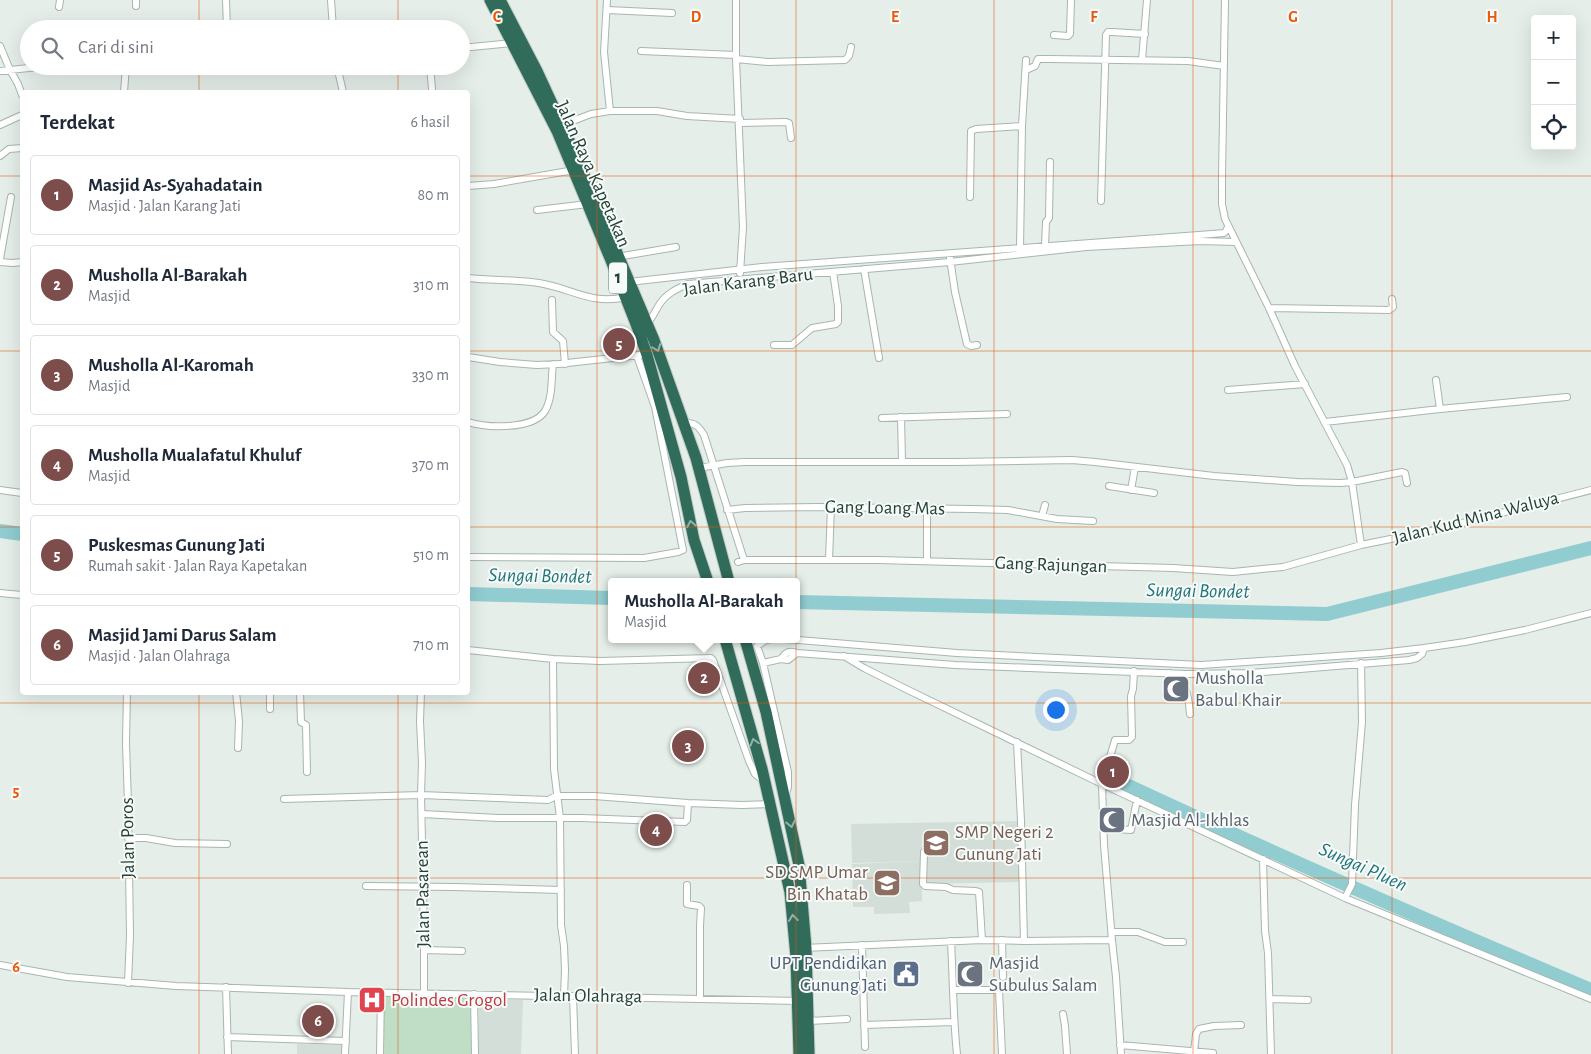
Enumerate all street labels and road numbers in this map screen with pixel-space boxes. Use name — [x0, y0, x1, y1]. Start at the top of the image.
street label: Jalan Raya Kapetakan — [552, 98, 634, 250]
road number: 1 — [609, 262, 627, 294]
street label: Jalan Karang Baru — [682, 265, 814, 299]
street label: Jalan Kud Mina Waluya — [1391, 488, 1561, 548]
street label: Gang Loang Mas — [825, 497, 945, 519]
street label: Gang Rajungan — [994, 554, 1108, 576]
street label: Jalan Poros — [118, 797, 138, 879]
street label: Jalan Pasarean — [413, 840, 433, 948]
street label: Jalan Olahraga — [534, 986, 642, 1006]

